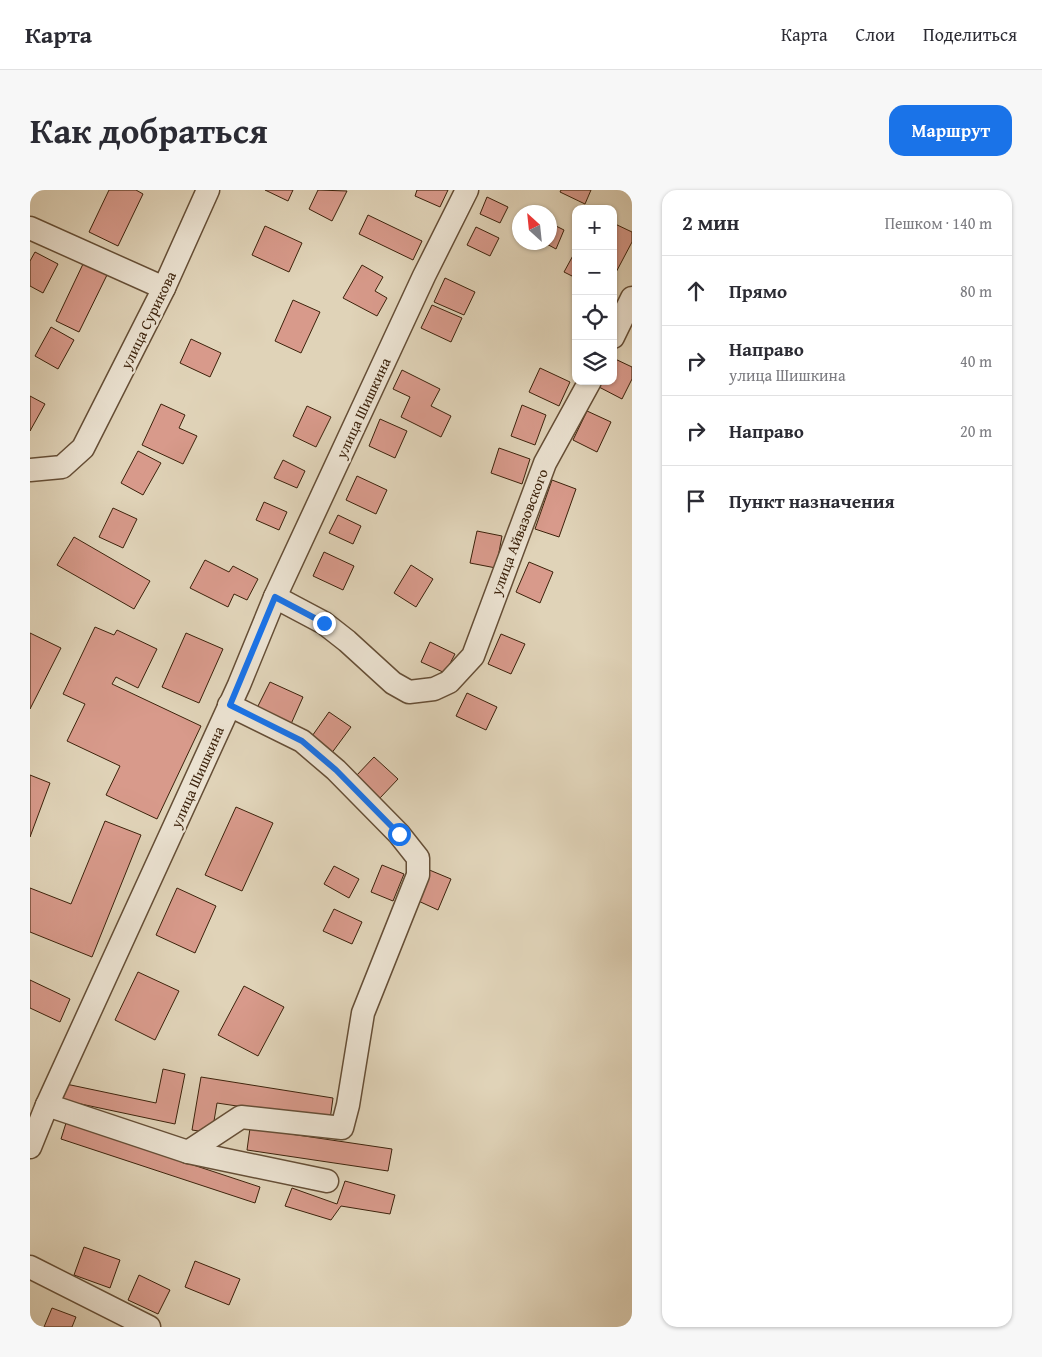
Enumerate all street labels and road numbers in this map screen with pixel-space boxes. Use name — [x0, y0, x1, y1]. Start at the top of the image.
street label: улица Сурикова — [115, 267, 181, 373]
street label: улица Шишкина — [330, 353, 396, 463]
street label: улица Айвазовского — [485, 465, 553, 599]
street label: улица Шишкина — [165, 722, 229, 832]

